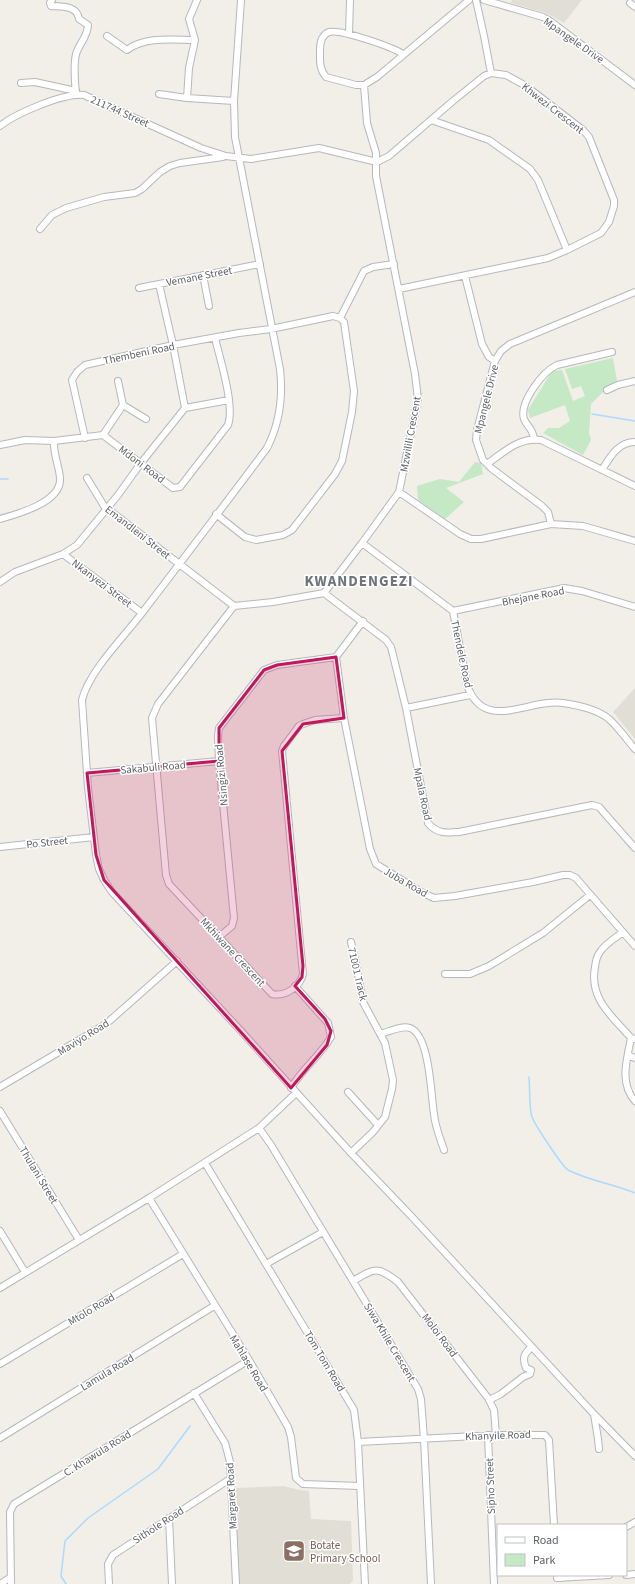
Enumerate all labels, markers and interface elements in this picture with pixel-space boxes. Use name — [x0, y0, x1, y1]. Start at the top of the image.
street label: Mpangele Drive — [540, 14, 607, 67]
street label: Khwezi Crescent — [518, 79, 587, 138]
street label: 211744 Street — [88, 92, 152, 131]
street label: Vemane Street — [165, 263, 234, 290]
street label: Thembeni Road — [102, 339, 176, 368]
street label: Mpangele Drive — [471, 363, 502, 435]
street label: Mzwilili Crescent — [396, 395, 425, 473]
street label: Mdoni Road — [115, 442, 168, 487]
street label: Emandleni Street — [102, 502, 174, 563]
street label: Nkanyezi Street — [69, 556, 135, 611]
district label: KWANDENGEZI — [305, 571, 413, 592]
street label: Bhejane Road — [501, 583, 566, 610]
street label: Thendele Road — [447, 619, 476, 689]
street label: Nsingizi Road — [211, 743, 232, 806]
street label: Sakabuli Road — [120, 757, 186, 778]
street label: Mpala Road — [410, 766, 435, 822]
street label: Po Street — [26, 833, 69, 852]
street label: Juba Road — [381, 864, 431, 901]
street label: Mkhiwane Crescent — [197, 915, 269, 990]
street label: 71001 Track — [344, 946, 371, 1003]
street label: Maviyo Road — [55, 1016, 112, 1059]
street label: Thulani Street — [15, 1144, 62, 1207]
street label: Mtolo Road — [65, 1290, 117, 1329]
street label: Siwa Khile Crescent — [360, 1300, 419, 1385]
street label: Moloi Road — [418, 1310, 461, 1360]
street label: Tom Tom Road — [300, 1328, 349, 1394]
street label: Mahlase Road — [226, 1332, 271, 1394]
street label: Lamula Road — [78, 1351, 137, 1394]
street label: C. Khawula Road — [61, 1427, 134, 1480]
street label: Khanyile Road — [465, 1427, 531, 1444]
street label: Sipho Street — [482, 1457, 499, 1514]
street label: Margaret Road — [222, 1462, 241, 1530]
street label: Sithole Road — [130, 1503, 187, 1548]
legend — [497, 1524, 627, 1576]
text: Road — [533, 1532, 559, 1549]
school or university icon: Botate Primary School — [281, 1538, 307, 1564]
place label: Botate Primary School — [310, 1538, 381, 1566]
text: Park — [533, 1552, 555, 1569]

